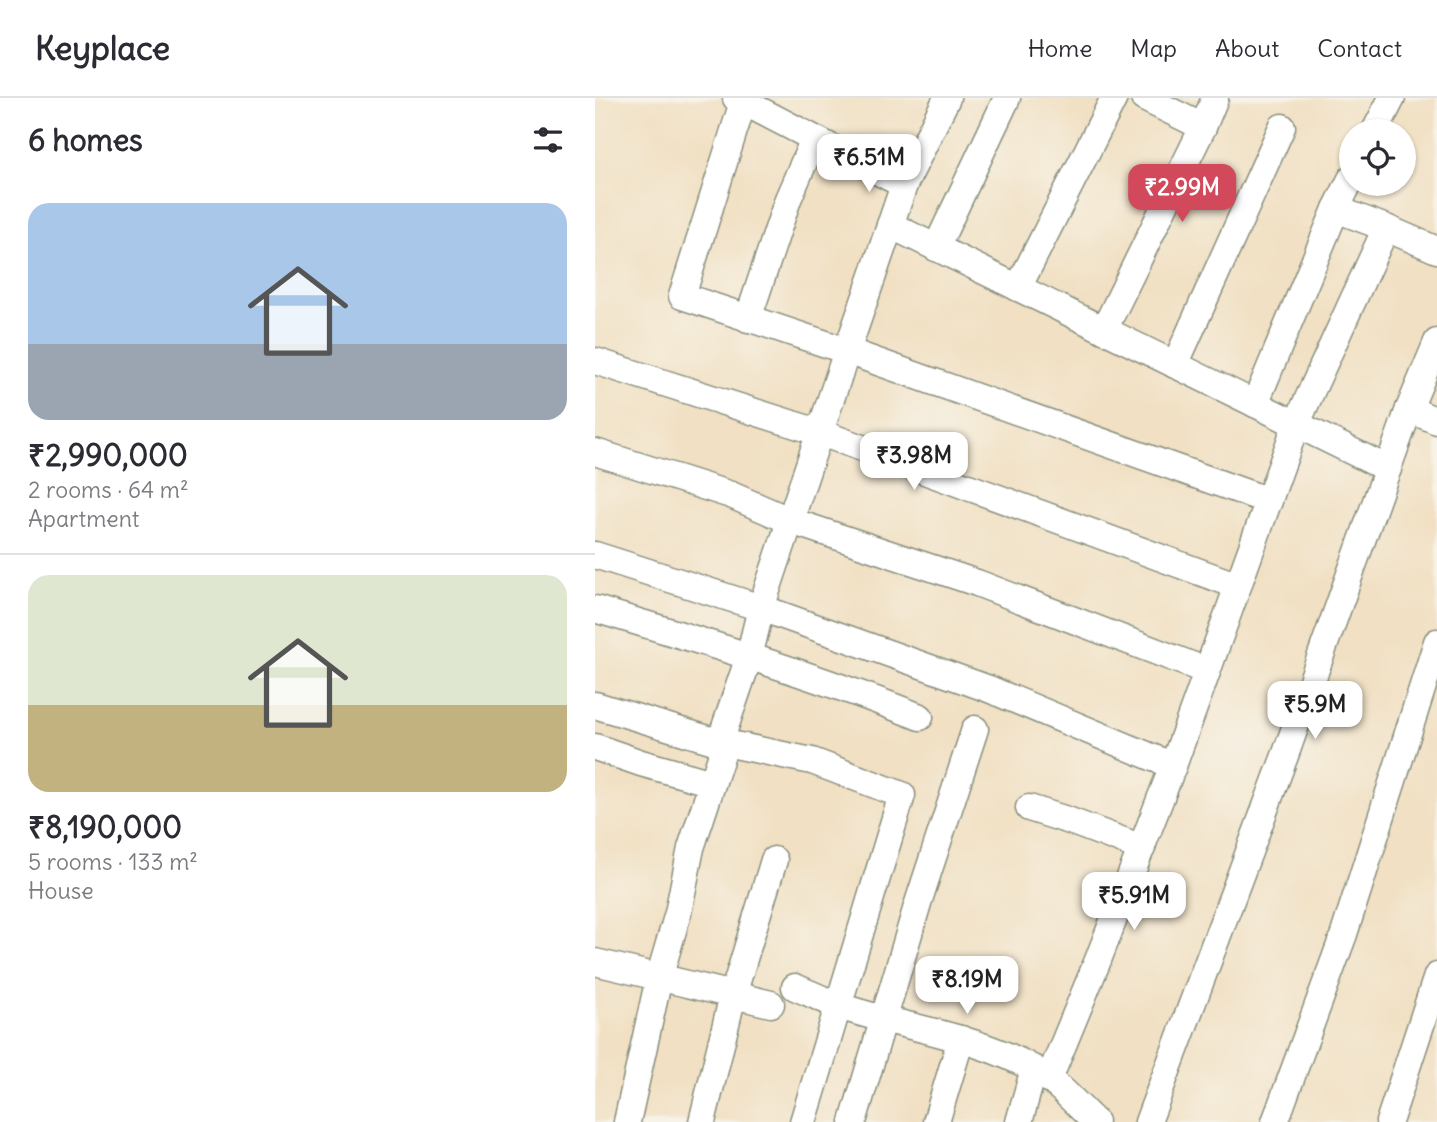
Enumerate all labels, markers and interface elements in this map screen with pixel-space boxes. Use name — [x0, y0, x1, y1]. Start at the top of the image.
text: Keyplace — [35, 27, 170, 69]
text: Home — [1028, 33, 1092, 63]
text: Map — [1130, 33, 1177, 63]
text: About — [1215, 33, 1279, 63]
text: Contact — [1317, 33, 1402, 63]
map controls — [1339, 119, 1416, 196]
button: locate — [1339, 119, 1416, 196]
text: 6 homes — [28, 121, 143, 159]
icon: filters — [529, 121, 567, 159]
pin: ₹6.51M — [812, 134, 926, 194]
text: ₹6.51M — [833, 142, 905, 171]
pin: ₹2.99M — [1125, 164, 1239, 224]
text: ₹2.99M — [1144, 172, 1220, 201]
icon: home — [235, 248, 361, 374]
pin: ₹3.98M — [857, 432, 971, 492]
text: ₹2,990,000 — [28, 436, 188, 474]
text: ₹3.98M — [876, 440, 952, 469]
text: 2 rooms · 64 m² — [28, 475, 189, 504]
text: Apartment — [28, 504, 140, 533]
icon: home — [235, 620, 361, 746]
pin: ₹5.9M — [1266, 682, 1364, 741]
text: ₹5.9M — [1283, 689, 1347, 718]
text: ₹8,190,000 — [28, 808, 182, 846]
text: 5 rooms · 133 m² — [28, 847, 198, 876]
pin: ₹5.91M — [1077, 872, 1191, 932]
text: House — [28, 876, 94, 905]
text: ₹5.91M — [1098, 880, 1170, 909]
pin: ₹8.19M — [910, 956, 1024, 1016]
text: ₹8.19M — [931, 964, 1003, 993]

